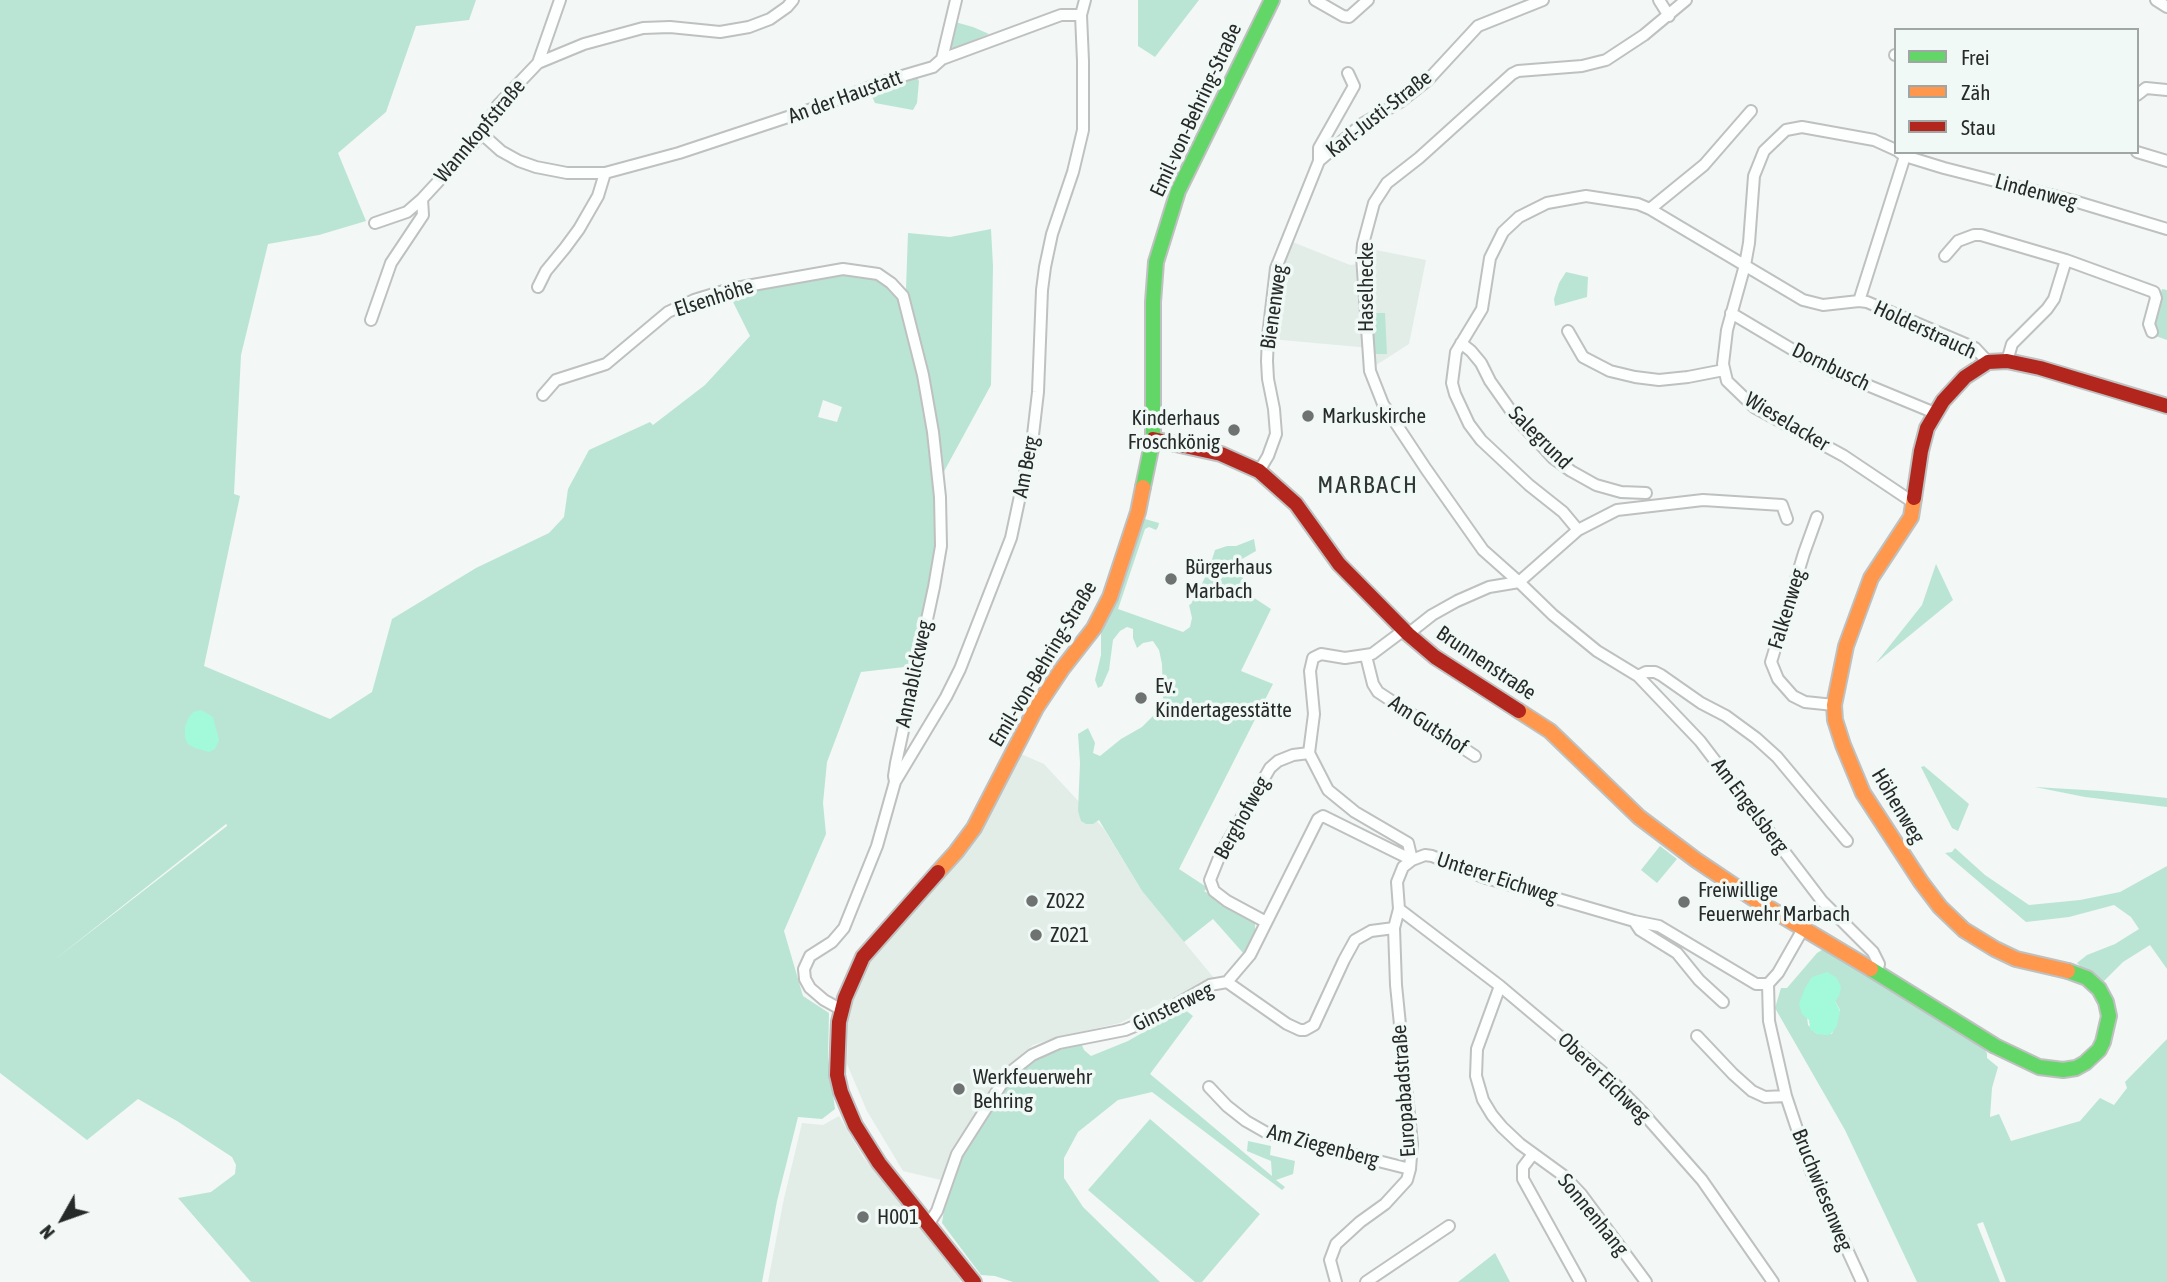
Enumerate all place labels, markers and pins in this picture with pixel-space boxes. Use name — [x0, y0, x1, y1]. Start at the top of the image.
place label: Markuskirche — [1322, 403, 1426, 429]
place label: Kinderhaus Froschkönig — [1128, 405, 1220, 455]
marker: Markuskirche — [1300, 408, 1316, 424]
marker: Kinderhaus Froschkönig — [1226, 422, 1242, 438]
place label: Bürgerhaus Marbach — [1185, 554, 1273, 604]
marker: Bürgerhaus Marbach — [1163, 571, 1179, 587]
place label: Ev. Kindertagesstätte — [1155, 673, 1292, 723]
marker: Ev. Kindertagesstätte — [1133, 690, 1149, 706]
place label: Freiwillige Feuerwehr Marbach — [1698, 877, 1850, 927]
place label: Z022 — [1046, 888, 1085, 914]
marker: Z022 — [1024, 893, 1040, 909]
marker: Freiwillige Feuerwehr Marbach — [1676, 894, 1692, 910]
place label: Z021 — [1050, 922, 1089, 948]
marker: Z021 — [1028, 927, 1044, 943]
place label: Werkfeuerwehr Behring — [973, 1064, 1092, 1114]
marker: Werkfeuerwehr Behring — [951, 1081, 967, 1097]
place label: H001 — [877, 1204, 919, 1230]
marker: H001 — [855, 1209, 871, 1225]

